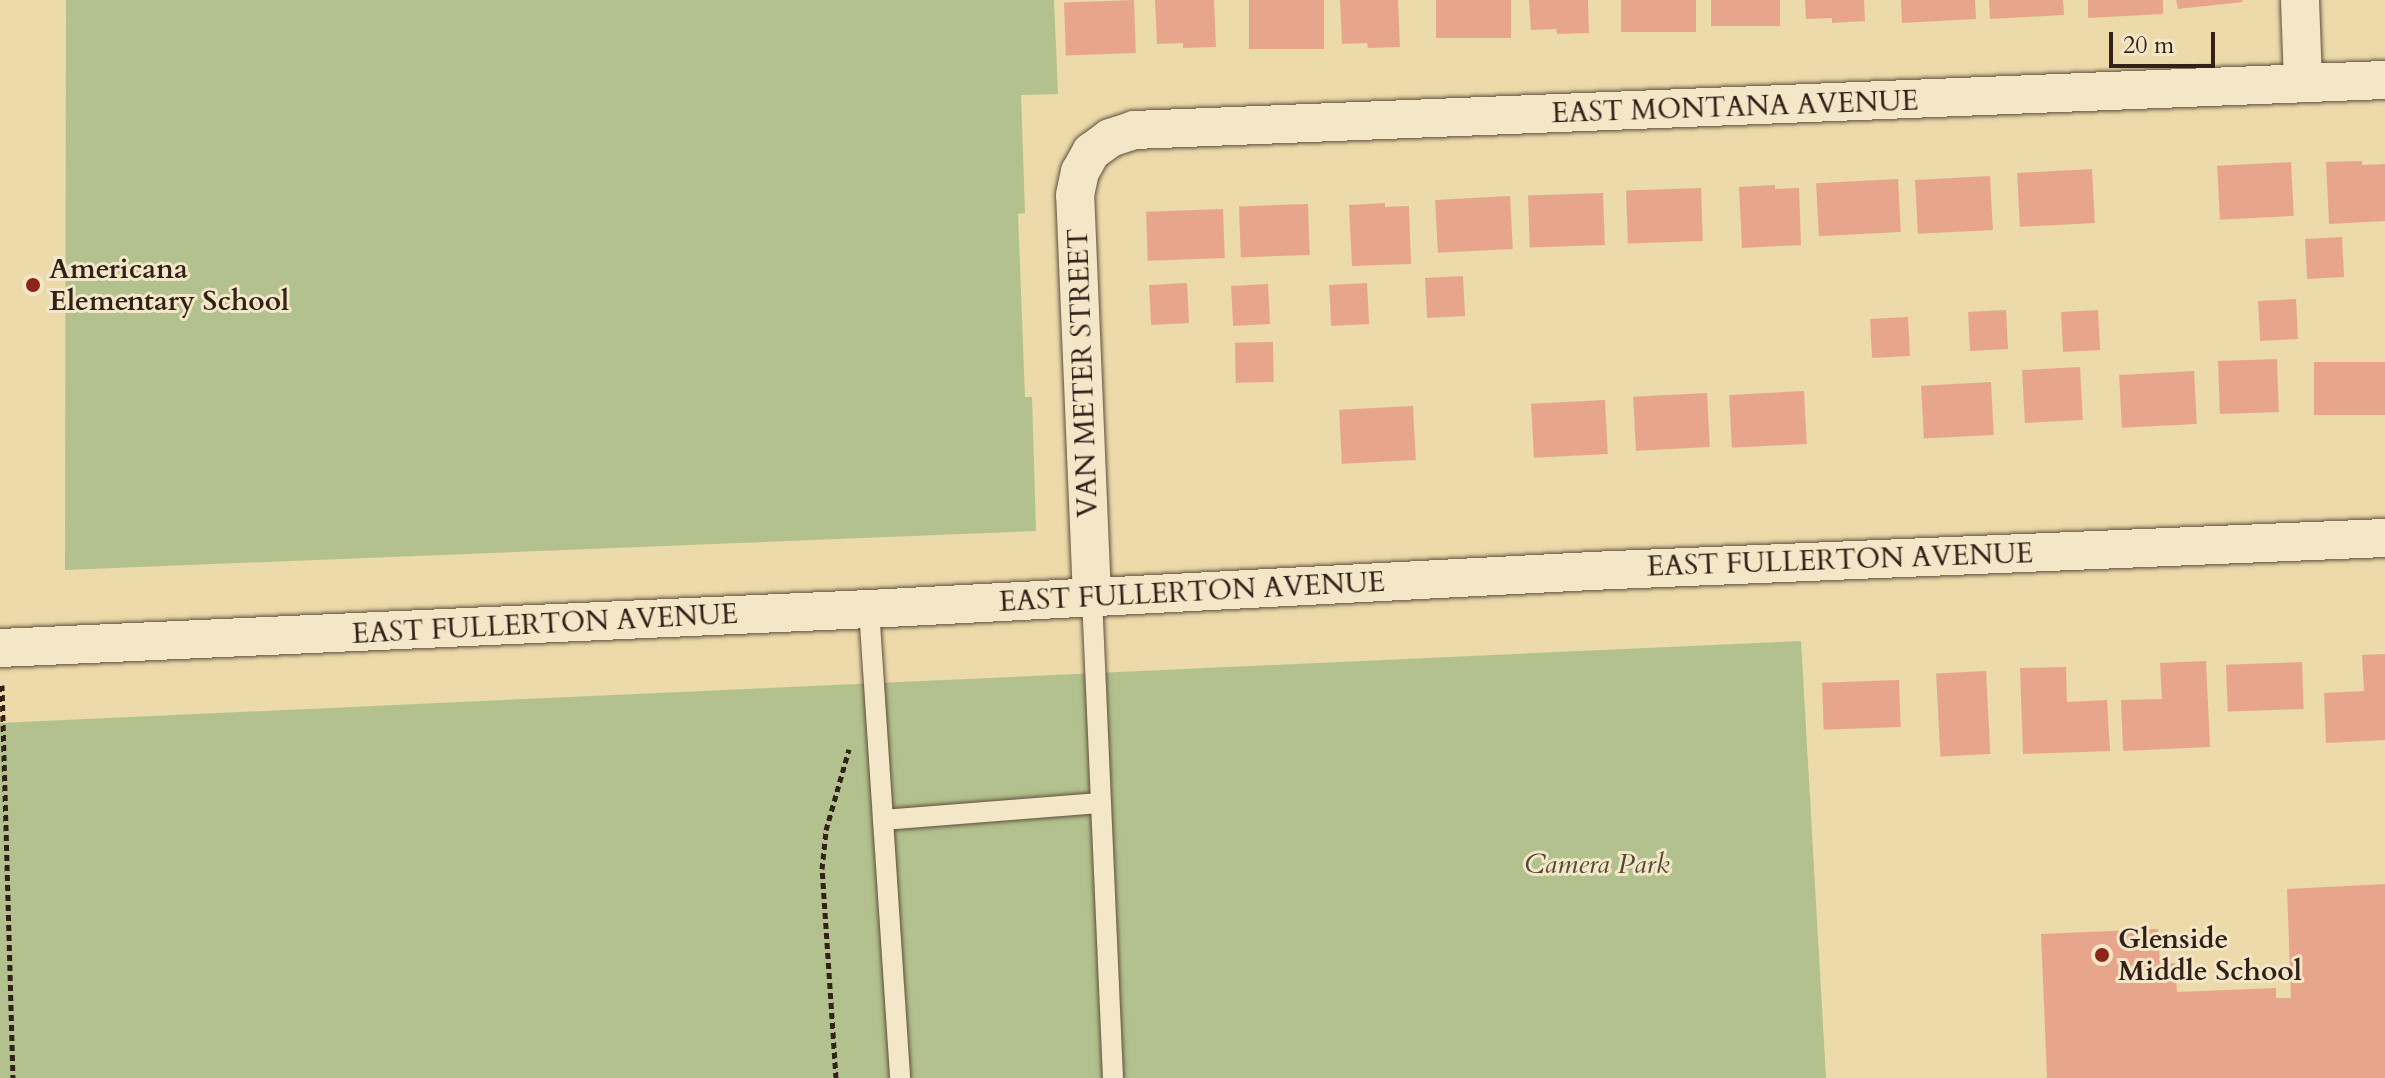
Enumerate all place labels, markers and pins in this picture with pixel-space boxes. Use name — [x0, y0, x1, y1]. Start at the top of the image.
place label: Americana Elementary School — [49, 252, 289, 318]
marker: Americana Elementary School — [24, 276, 42, 294]
place label: Glenside Middle School — [2118, 922, 2302, 988]
marker: Glenside Middle School — [2093, 946, 2111, 964]

